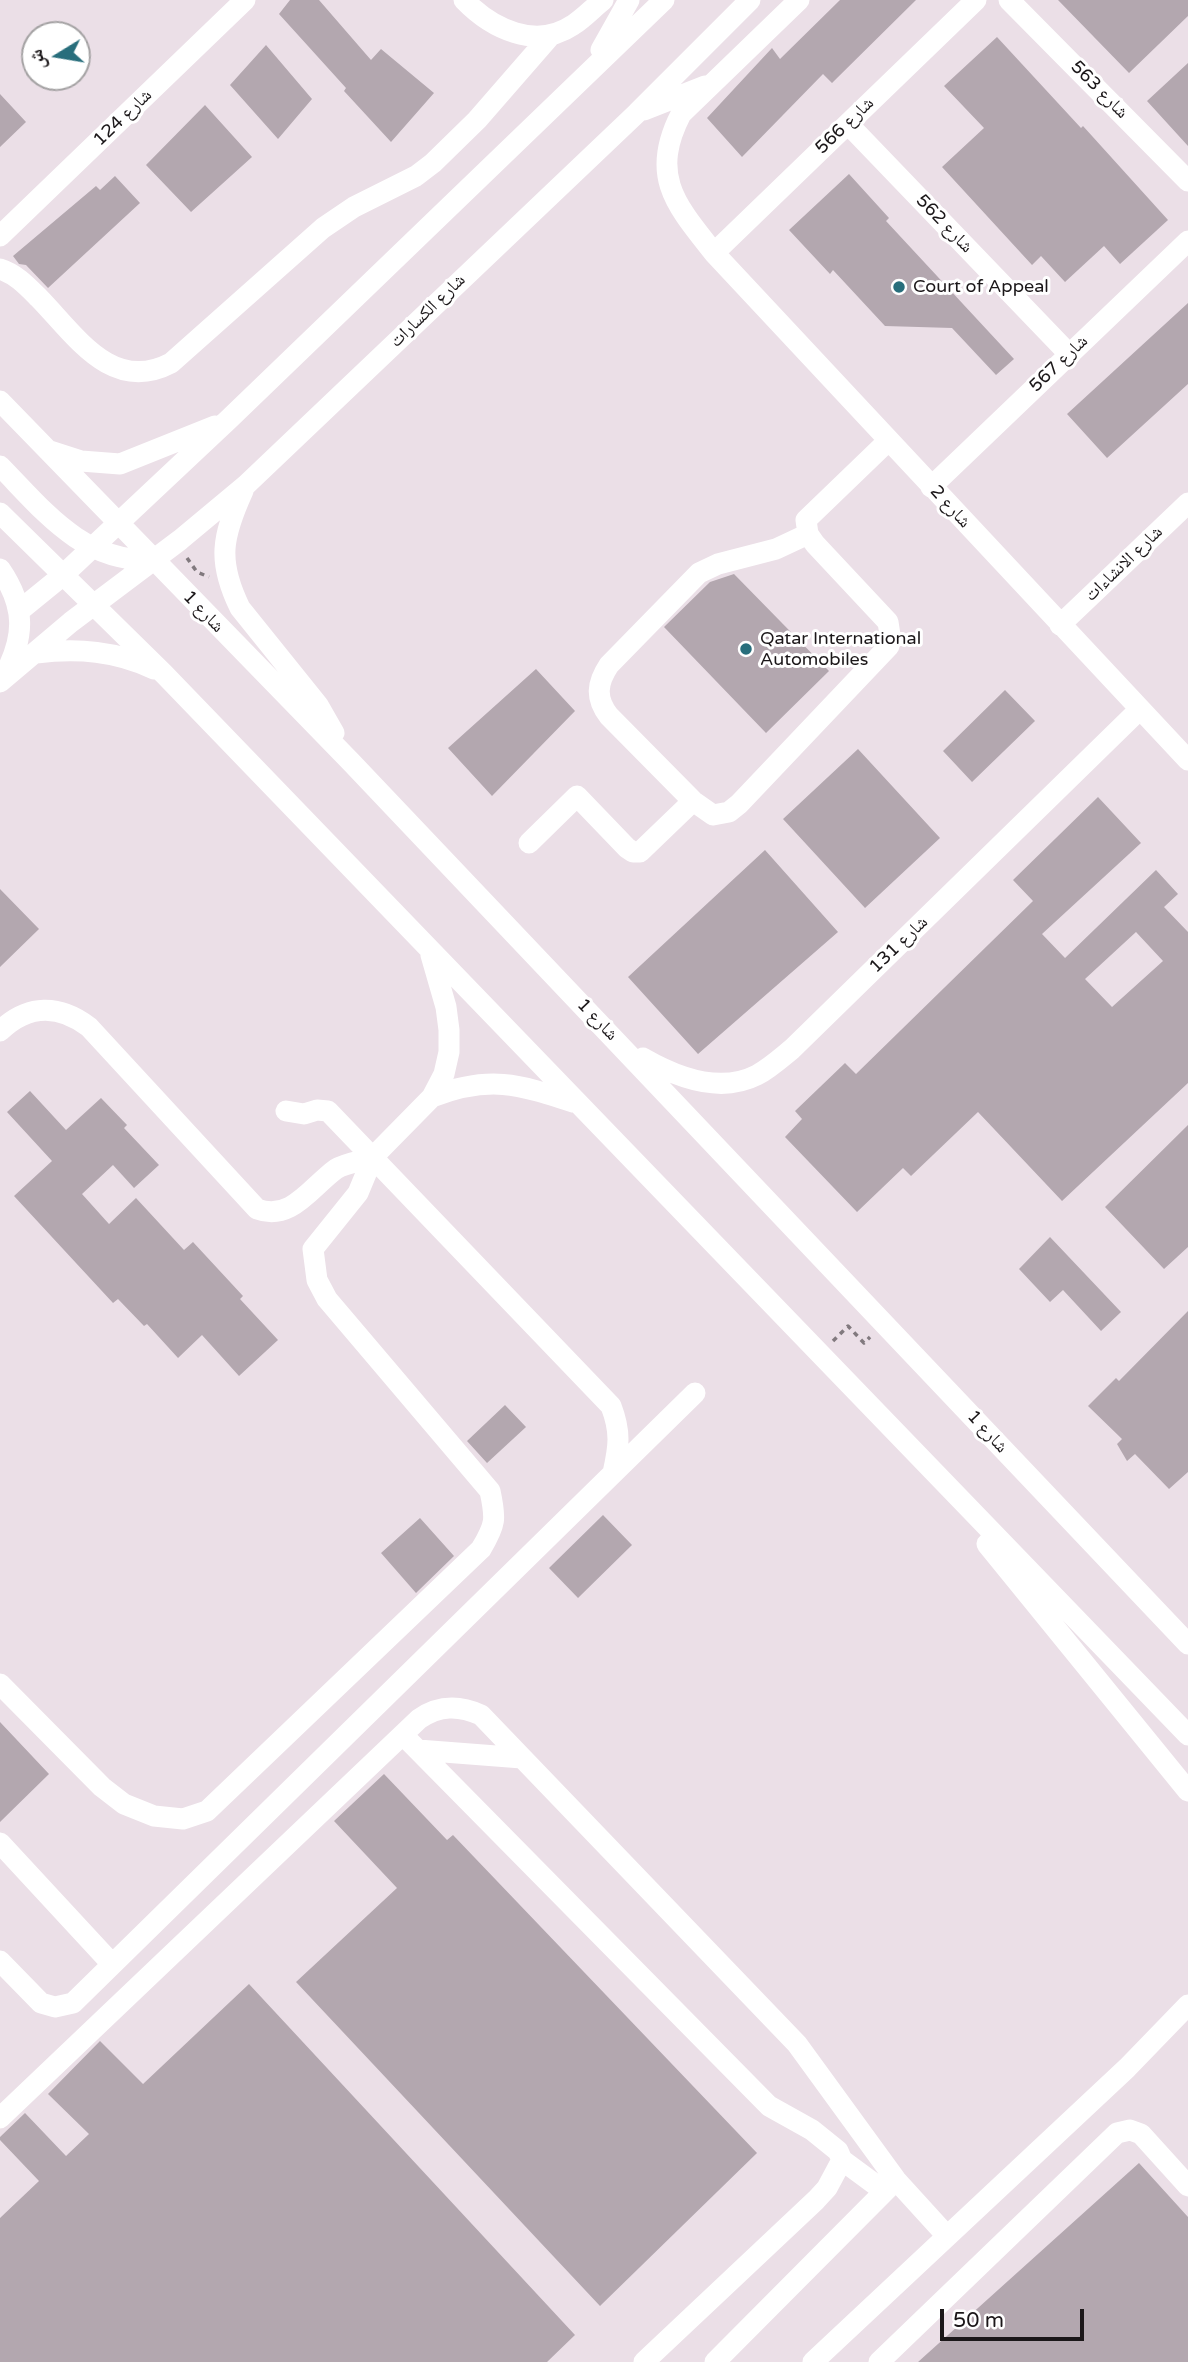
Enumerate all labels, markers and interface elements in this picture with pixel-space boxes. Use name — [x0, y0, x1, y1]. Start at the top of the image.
north arrow — [21, 21, 91, 91]
text: ش — [25, 48, 50, 72]
street label: شارع 563 — [1066, 57, 1132, 123]
street label: شارع 124 — [89, 85, 157, 151]
street label: شارع 566 — [811, 93, 879, 159]
street label: شارع 562 — [911, 190, 977, 258]
street label: شارع الكسارات — [386, 270, 470, 352]
place label: Court of Appeal — [913, 276, 1049, 298]
marker: Court of Appeal — [891, 279, 907, 295]
street label: شارع 567 — [1025, 331, 1093, 397]
street label: شارع 2 — [925, 481, 975, 533]
street label: شارع الانشاءات — [1081, 522, 1167, 606]
street label: شارع 1 — [178, 586, 228, 638]
place label: Qatar International Automobiles — [760, 628, 921, 670]
marker: Qatar International Automobiles — [738, 641, 754, 657]
street label: شارع 131 — [865, 912, 933, 978]
street label: شارع 1 — [572, 994, 622, 1046]
street label: شارع 1 — [962, 1406, 1012, 1458]
scale bar — [943, 2296, 1086, 2340]
text: 50 m — [953, 2308, 1004, 2333]

